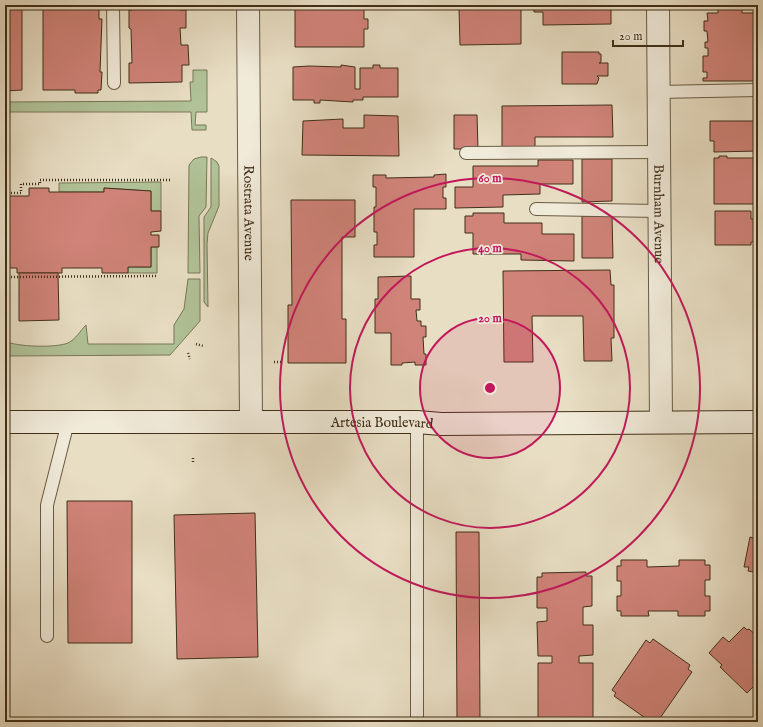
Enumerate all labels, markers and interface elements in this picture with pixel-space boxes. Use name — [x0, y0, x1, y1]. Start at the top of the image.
scale bar — [613, 22, 683, 48]
text: 20 m — [619, 29, 642, 44]
street label: Burnham Avenue — [649, 164, 668, 264]
street label: Rostrata Avenue — [239, 165, 258, 262]
text: 60 m — [479, 171, 502, 186]
text: 40 m — [478, 241, 503, 256]
text: 20 m — [478, 311, 502, 326]
centre of rings — [483, 381, 497, 395]
street label: Artesia Boulevard — [330, 414, 435, 433]

